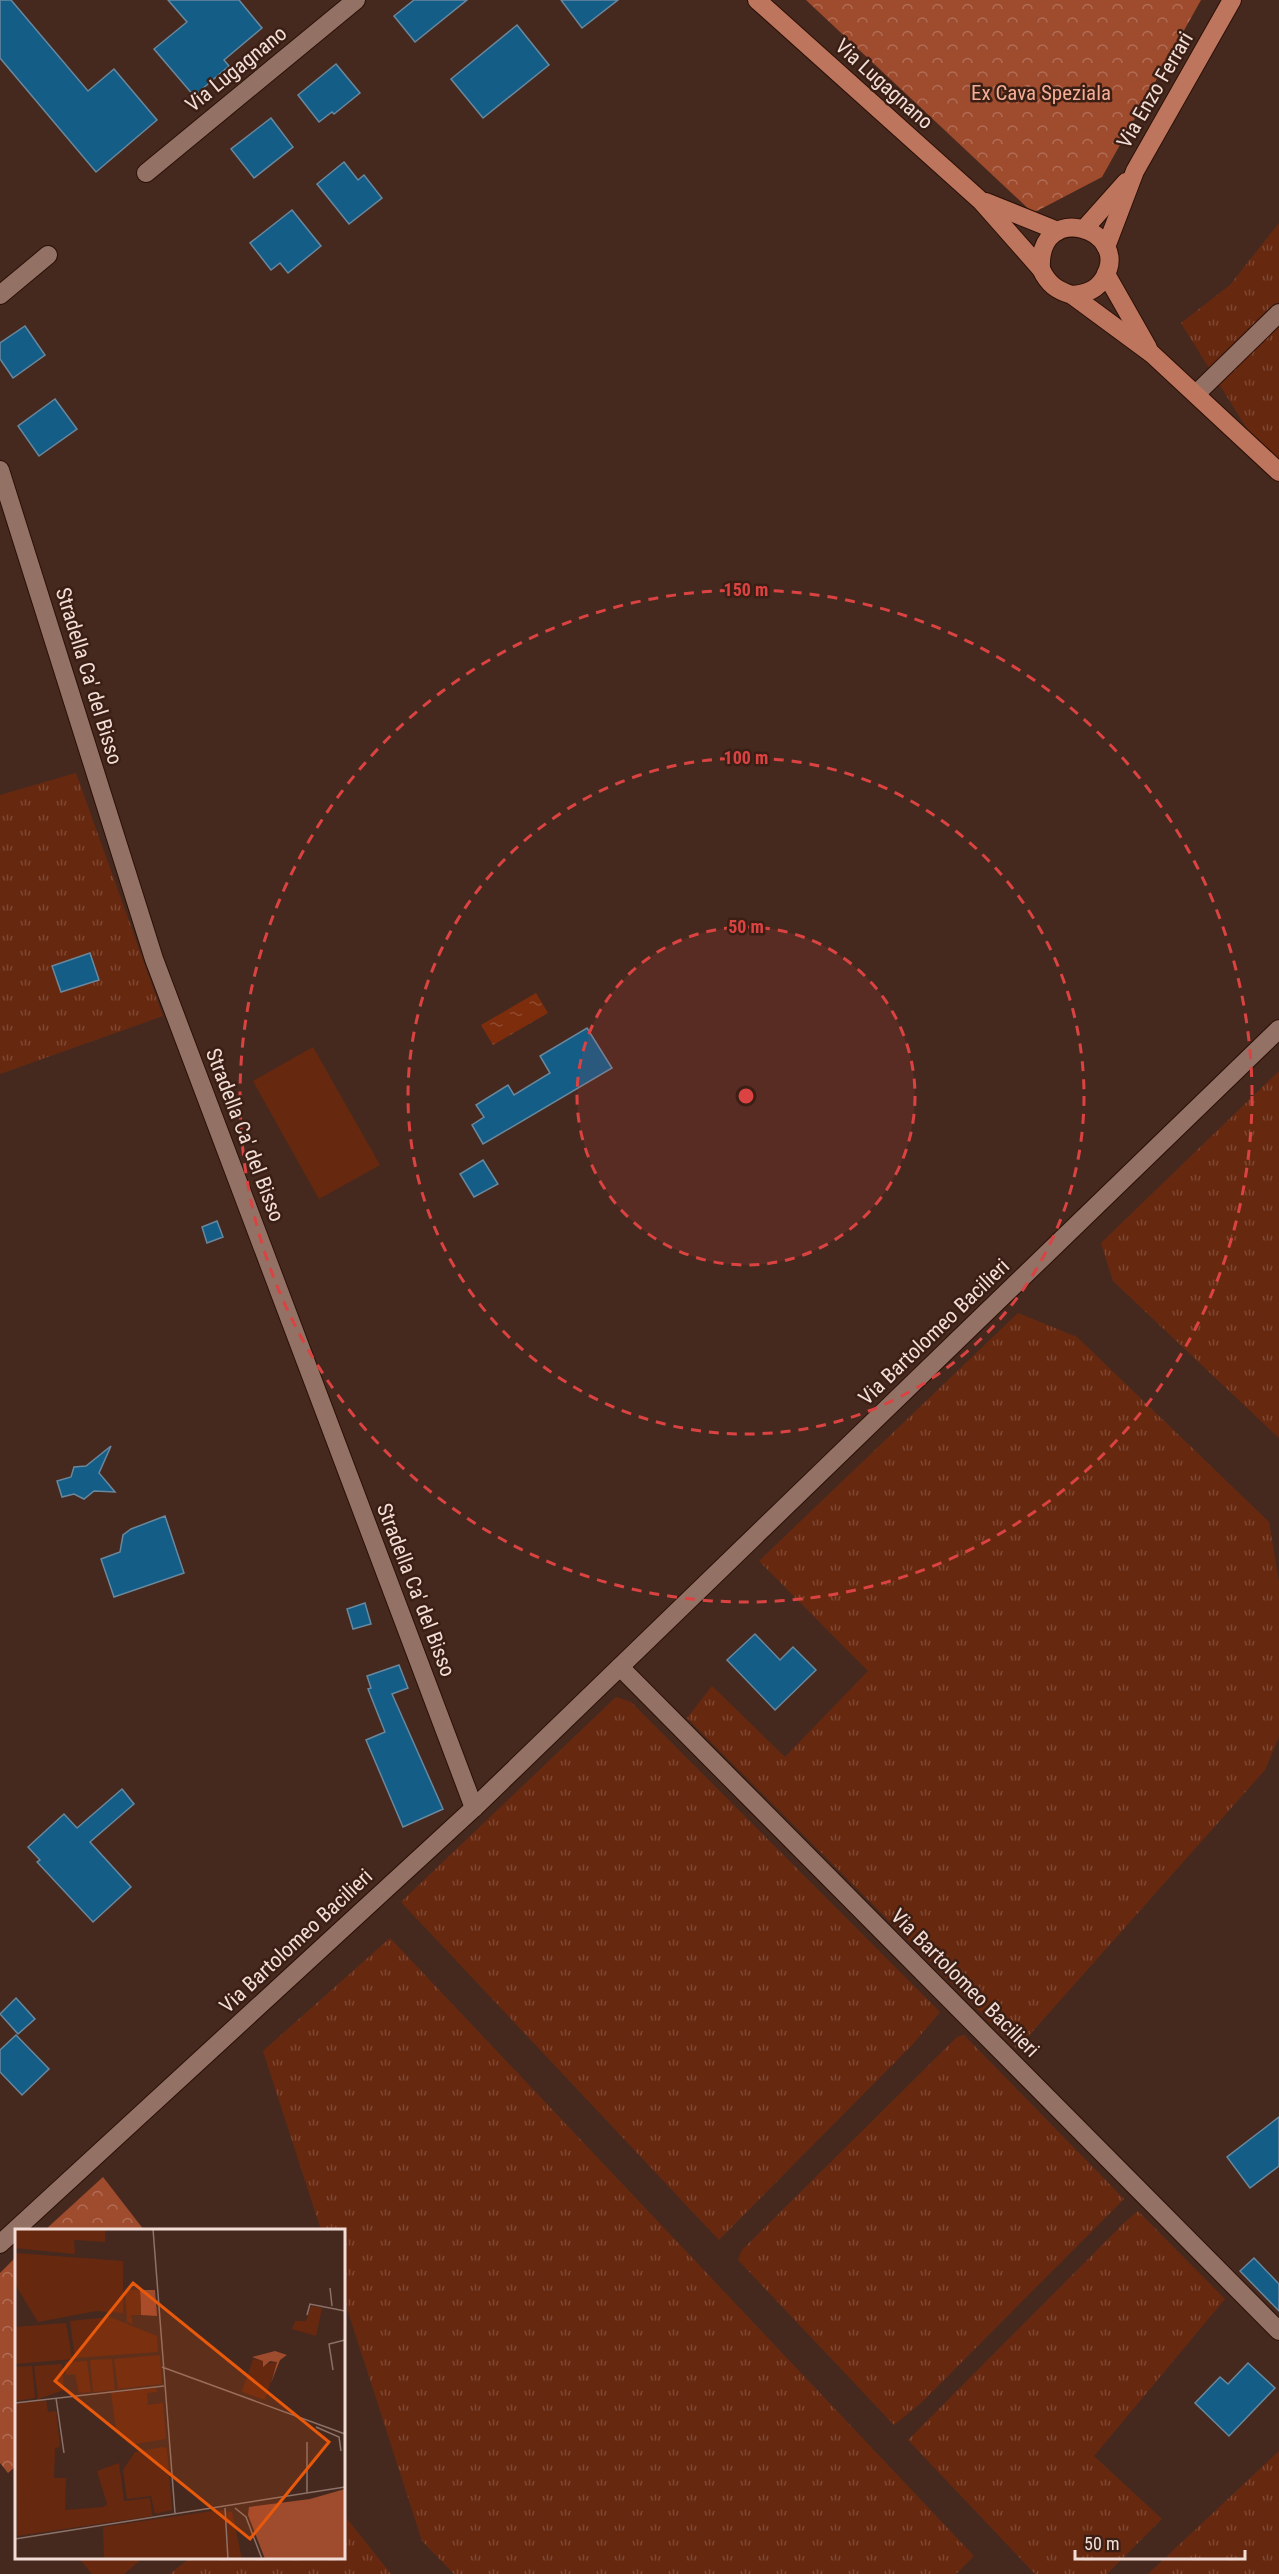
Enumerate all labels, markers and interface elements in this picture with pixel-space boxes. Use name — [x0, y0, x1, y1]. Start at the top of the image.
street label: Via Lugagnano — [181, 21, 291, 117]
street label: Via Enzo Ferrari — [1112, 28, 1198, 152]
street label: Via Lugagnano — [830, 34, 938, 134]
park label: Ex Cava Speziala — [971, 81, 1111, 105]
text: 150 m — [724, 579, 768, 600]
street label: Stradella Ca' del Bisso — [51, 585, 127, 767]
text: 100 m — [724, 747, 768, 768]
text: 50 m — [728, 916, 764, 937]
street label: Stradella Ca' del Bisso — [201, 1045, 289, 1225]
centre of rings — [736, 1086, 756, 1106]
street label: Via Bartolomeo Bacilieri — [854, 1254, 1014, 1410]
street label: Stradella Ca' del Bisso — [372, 1500, 460, 1680]
street label: Via Bartolomeo Bacilieri — [215, 1864, 377, 2018]
street label: Via Bartolomeo Bacilieri — [886, 1904, 1044, 2062]
inset map — [15, 2229, 345, 2559]
scale bar — [1075, 2523, 1244, 2561]
text: 50 m — [1084, 2533, 1119, 2554]

